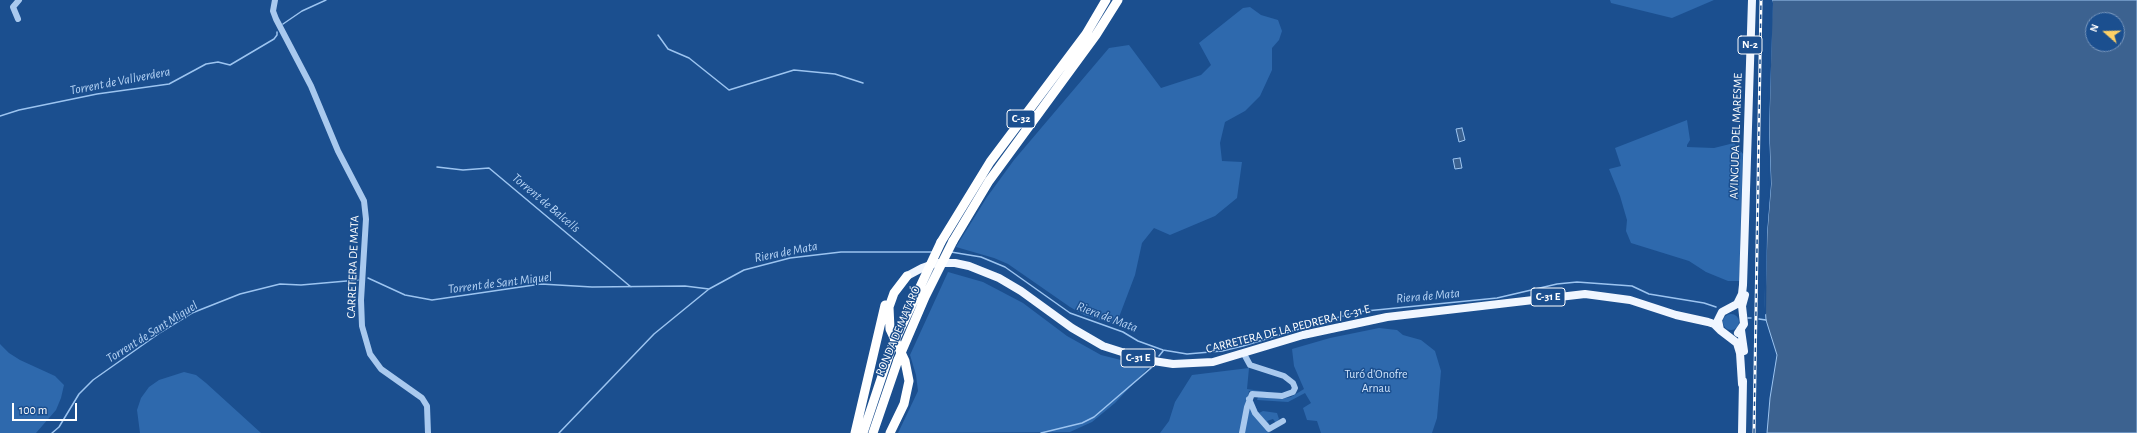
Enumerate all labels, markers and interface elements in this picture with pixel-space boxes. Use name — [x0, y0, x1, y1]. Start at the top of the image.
north arrow — [2085, 12, 2125, 52]
text: N — [2088, 23, 2101, 34]
road number: N-2 — [1738, 36, 1762, 54]
water label: Torrent de Vallverdera — [69, 64, 171, 98]
street label: AVINGUDA DEL MARESME — [1727, 73, 1745, 199]
road number: C-32 — [1007, 110, 1035, 128]
water label: Torrent de Balcells — [509, 170, 583, 236]
street label: CARRETERA DE MATA — [344, 215, 362, 319]
water label: Riera de Mata — [753, 238, 819, 266]
water label: Torrent de Sant Miquel — [447, 269, 553, 297]
street label: RONDA DE MATARÓ — [873, 284, 923, 378]
water label: Riera de Mata — [1395, 285, 1461, 307]
road number: C-31 E — [1531, 288, 1565, 306]
water label: Torrent de Sant Miquel — [103, 298, 201, 366]
water label: Riera de Mata — [1074, 298, 1140, 336]
street label: CARRETERA DE LA PEDRERA / C-31 E — [1204, 302, 1372, 356]
road number: C-31 E — [1121, 349, 1155, 367]
park label: Turó d'Onofre Arnau — [1344, 367, 1408, 395]
scale bar — [14, 395, 79, 421]
text: 100 m — [19, 404, 47, 416]

